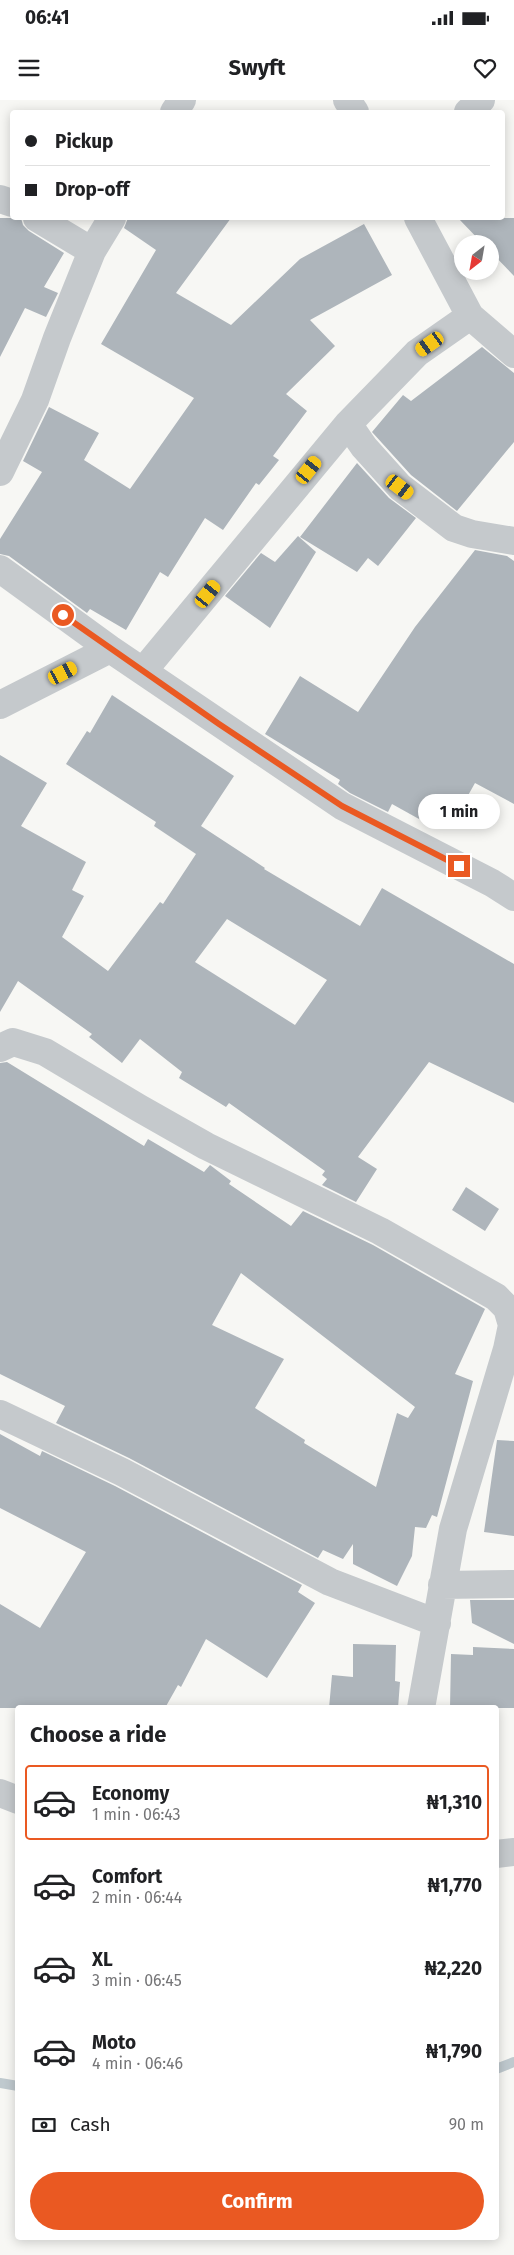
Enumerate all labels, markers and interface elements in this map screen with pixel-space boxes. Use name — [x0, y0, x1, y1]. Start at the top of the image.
text: 06:41 — [25, 6, 69, 29]
icon: menu — [15, 54, 43, 82]
text: Swyft — [229, 54, 285, 81]
icon: heart — [471, 54, 499, 82]
text: Pickup — [55, 130, 113, 153]
text: Drop-off — [55, 178, 129, 201]
north arrow — [454, 235, 499, 280]
map controls — [454, 235, 499, 280]
car — [413, 329, 446, 359]
car — [293, 454, 324, 486]
car — [383, 472, 416, 502]
car — [192, 578, 223, 610]
route start — [52, 604, 74, 626]
car — [46, 660, 79, 686]
callout: 1 min — [418, 794, 500, 828]
text: 1 min — [440, 802, 478, 821]
route end — [448, 855, 470, 877]
text: Choose a ride — [30, 1721, 166, 1748]
icon: car — [32, 1780, 77, 1825]
text: Economy — [92, 1782, 169, 1805]
text: ₦1,310 — [426, 1791, 482, 1814]
text: 1 min · 06:43 — [92, 1805, 181, 1824]
icon: car — [32, 1863, 77, 1908]
text: Comfort — [92, 1865, 162, 1888]
text: ₦1,770 — [427, 1874, 482, 1897]
text: 2 min · 06:44 — [92, 1888, 182, 1907]
icon: car — [32, 1946, 77, 1991]
text: XL — [92, 1948, 113, 1971]
text: ₦2,220 — [424, 1957, 482, 1980]
text: 3 min · 06:45 — [92, 1971, 182, 1990]
icon: car — [32, 2029, 77, 2074]
text: Moto — [92, 2031, 136, 2054]
text: ₦1,790 — [426, 2040, 482, 2063]
text: 4 min · 06:46 — [92, 2054, 183, 2073]
icon: cash — [30, 2111, 58, 2139]
text: Cash — [70, 2113, 111, 2136]
text: 90 m — [449, 2115, 484, 2134]
button: Confirm — [30, 2172, 484, 2230]

